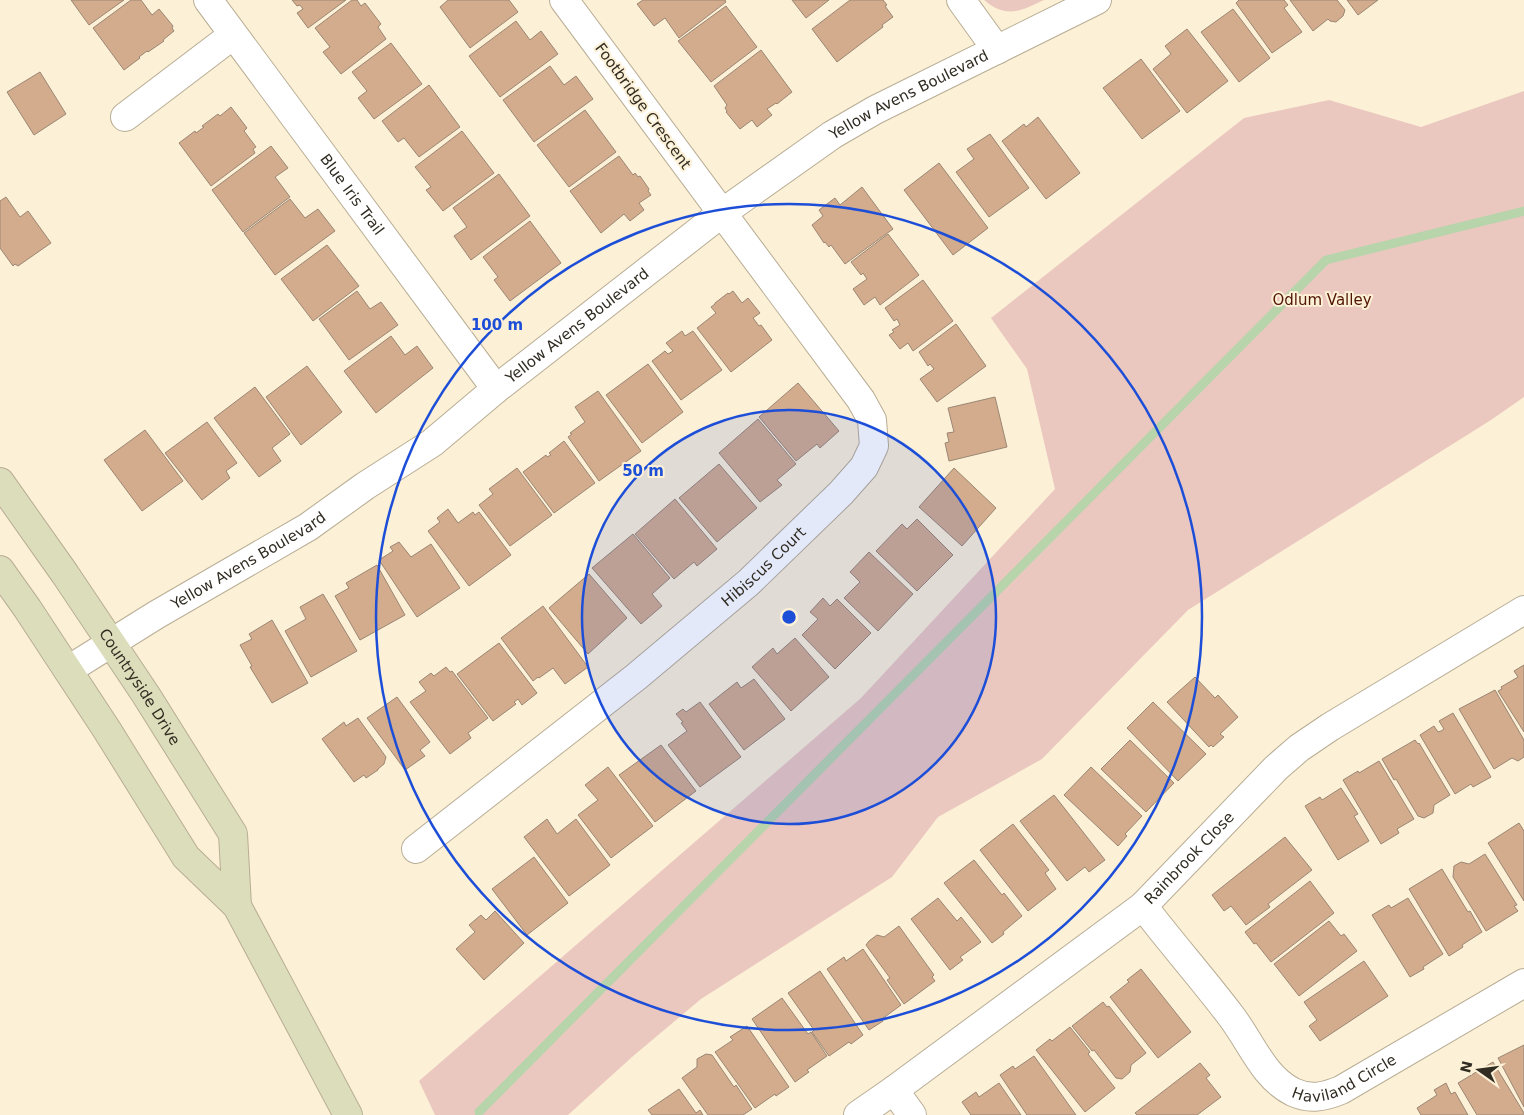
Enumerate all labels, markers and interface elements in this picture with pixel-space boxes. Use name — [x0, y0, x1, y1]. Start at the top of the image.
street label: Footbridge Crescent — [591, 39, 695, 173]
street label: Yellow Avens Boulevard — [825, 46, 991, 144]
street label: Blue Iris Trail — [316, 151, 388, 238]
street label: Yellow Avens Boulevard — [501, 264, 652, 388]
park label: Odlum Valley — [1272, 291, 1372, 309]
text: 100 m — [471, 316, 523, 334]
text: 50 m — [622, 462, 664, 480]
street label: Yellow Avens Boulevard — [167, 508, 329, 614]
street label: Hibiscus Court — [718, 523, 810, 610]
centre of rings — [780, 608, 798, 626]
street label: Countryside Drive — [95, 625, 184, 748]
street label: Rainbrook Close — [1141, 808, 1238, 908]
north arrow — [1454, 1045, 1504, 1095]
street label: Haviland Circle — [1289, 1051, 1400, 1106]
text: N — [1457, 1059, 1476, 1074]

